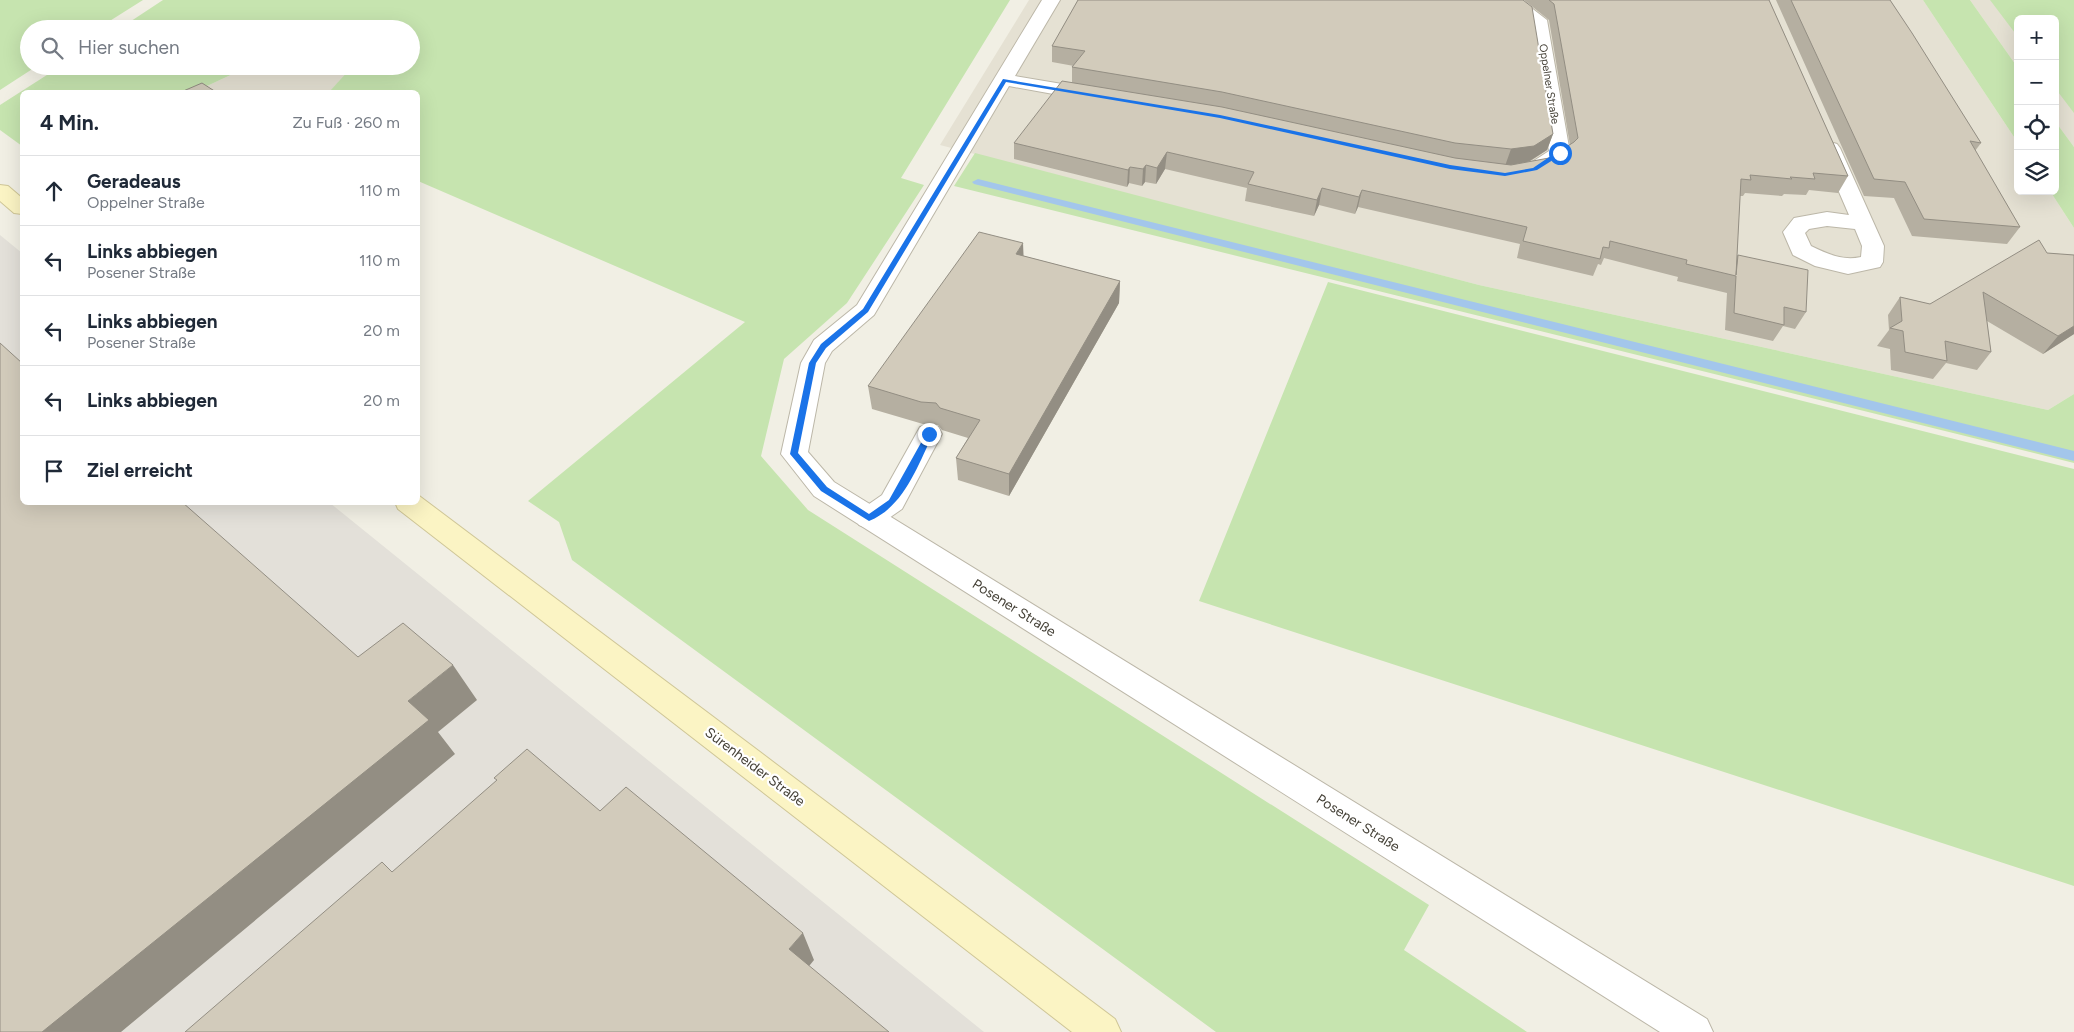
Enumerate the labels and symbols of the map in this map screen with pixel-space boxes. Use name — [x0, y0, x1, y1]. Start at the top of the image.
street label: Oppelner Straße — [1536, 43, 1562, 125]
route start — [1549, 142, 1572, 165]
route end — [918, 423, 941, 446]
street label: Posener Straße — [969, 576, 1059, 641]
street label: Sürenheider Straße — [702, 724, 809, 810]
street label: Posener Straße — [1313, 791, 1403, 856]

